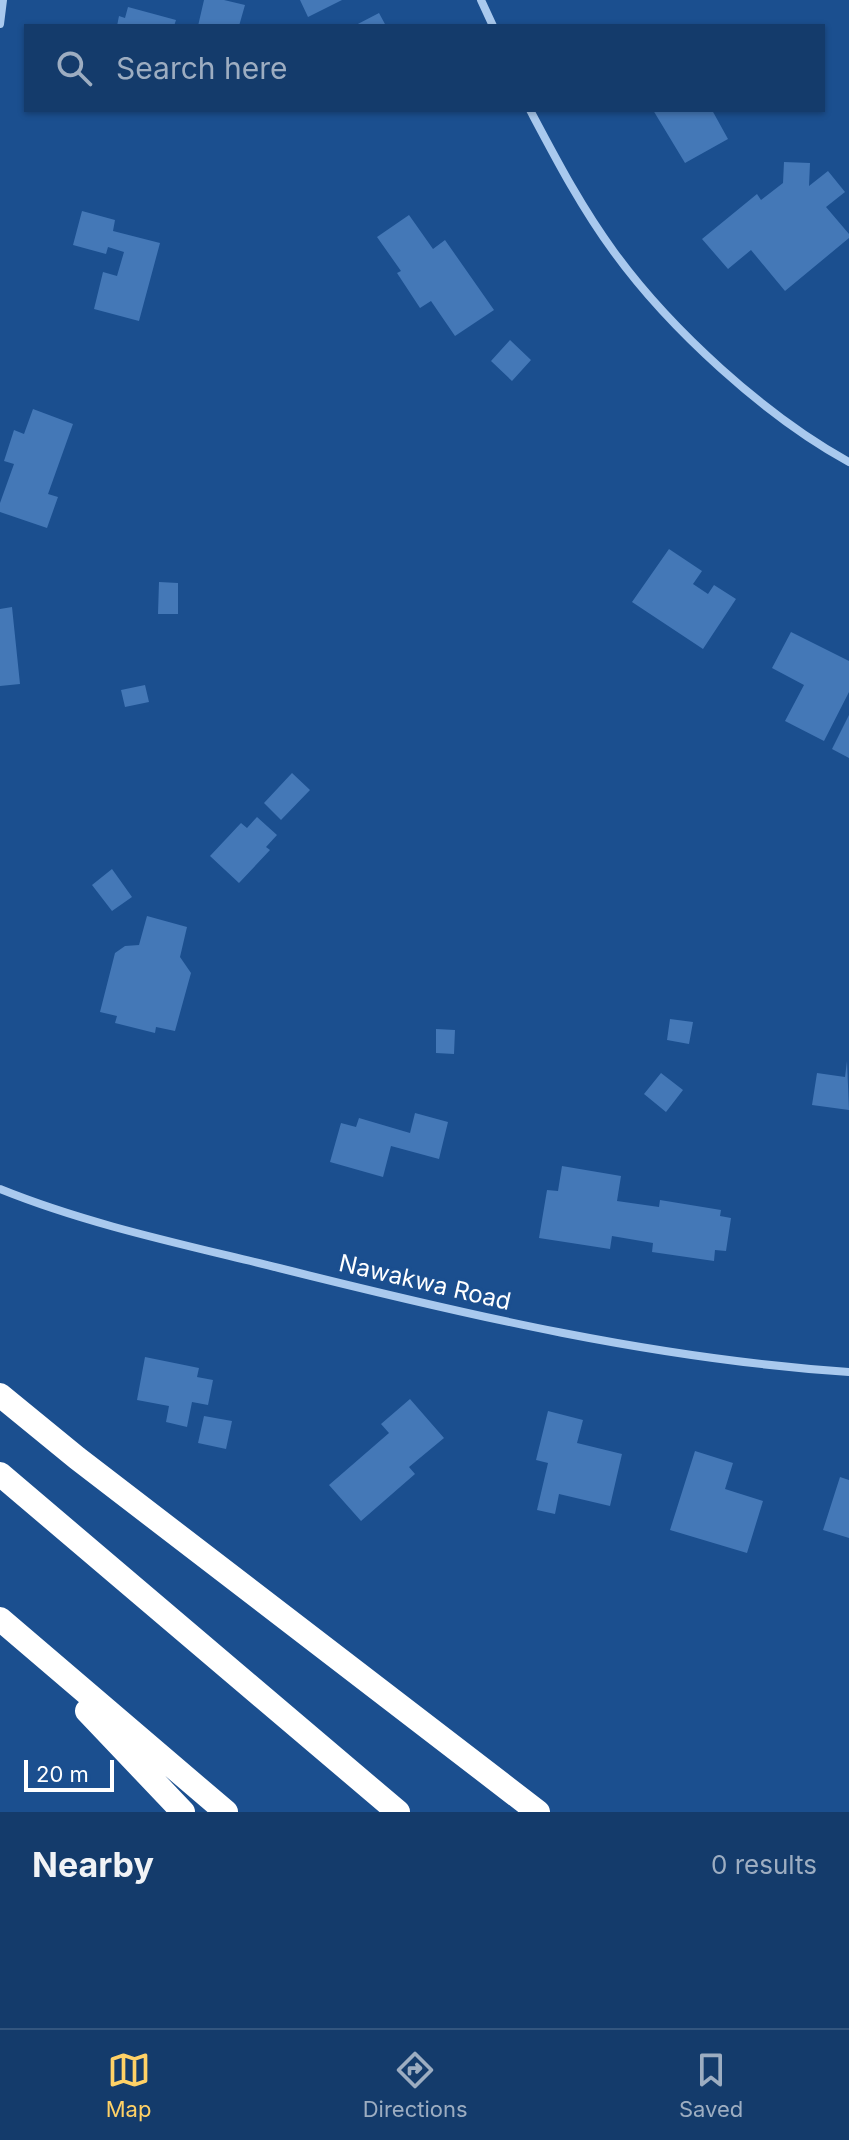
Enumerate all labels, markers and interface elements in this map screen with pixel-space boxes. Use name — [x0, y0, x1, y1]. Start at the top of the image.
search box — [24, 24, 825, 112]
icon: search — [52, 46, 96, 90]
text: Search here — [116, 50, 288, 86]
street label: Nawakwa Road — [336, 1248, 514, 1316]
scale bar — [24, 1756, 114, 1792]
text: 20 m — [36, 1761, 89, 1787]
text: Nearby — [32, 1844, 154, 1885]
text: 0 results — [711, 1849, 817, 1880]
tab: Map — [106, 2048, 151, 2122]
tab: Directions — [363, 2048, 468, 2122]
tab: Saved — [679, 2048, 743, 2122]

